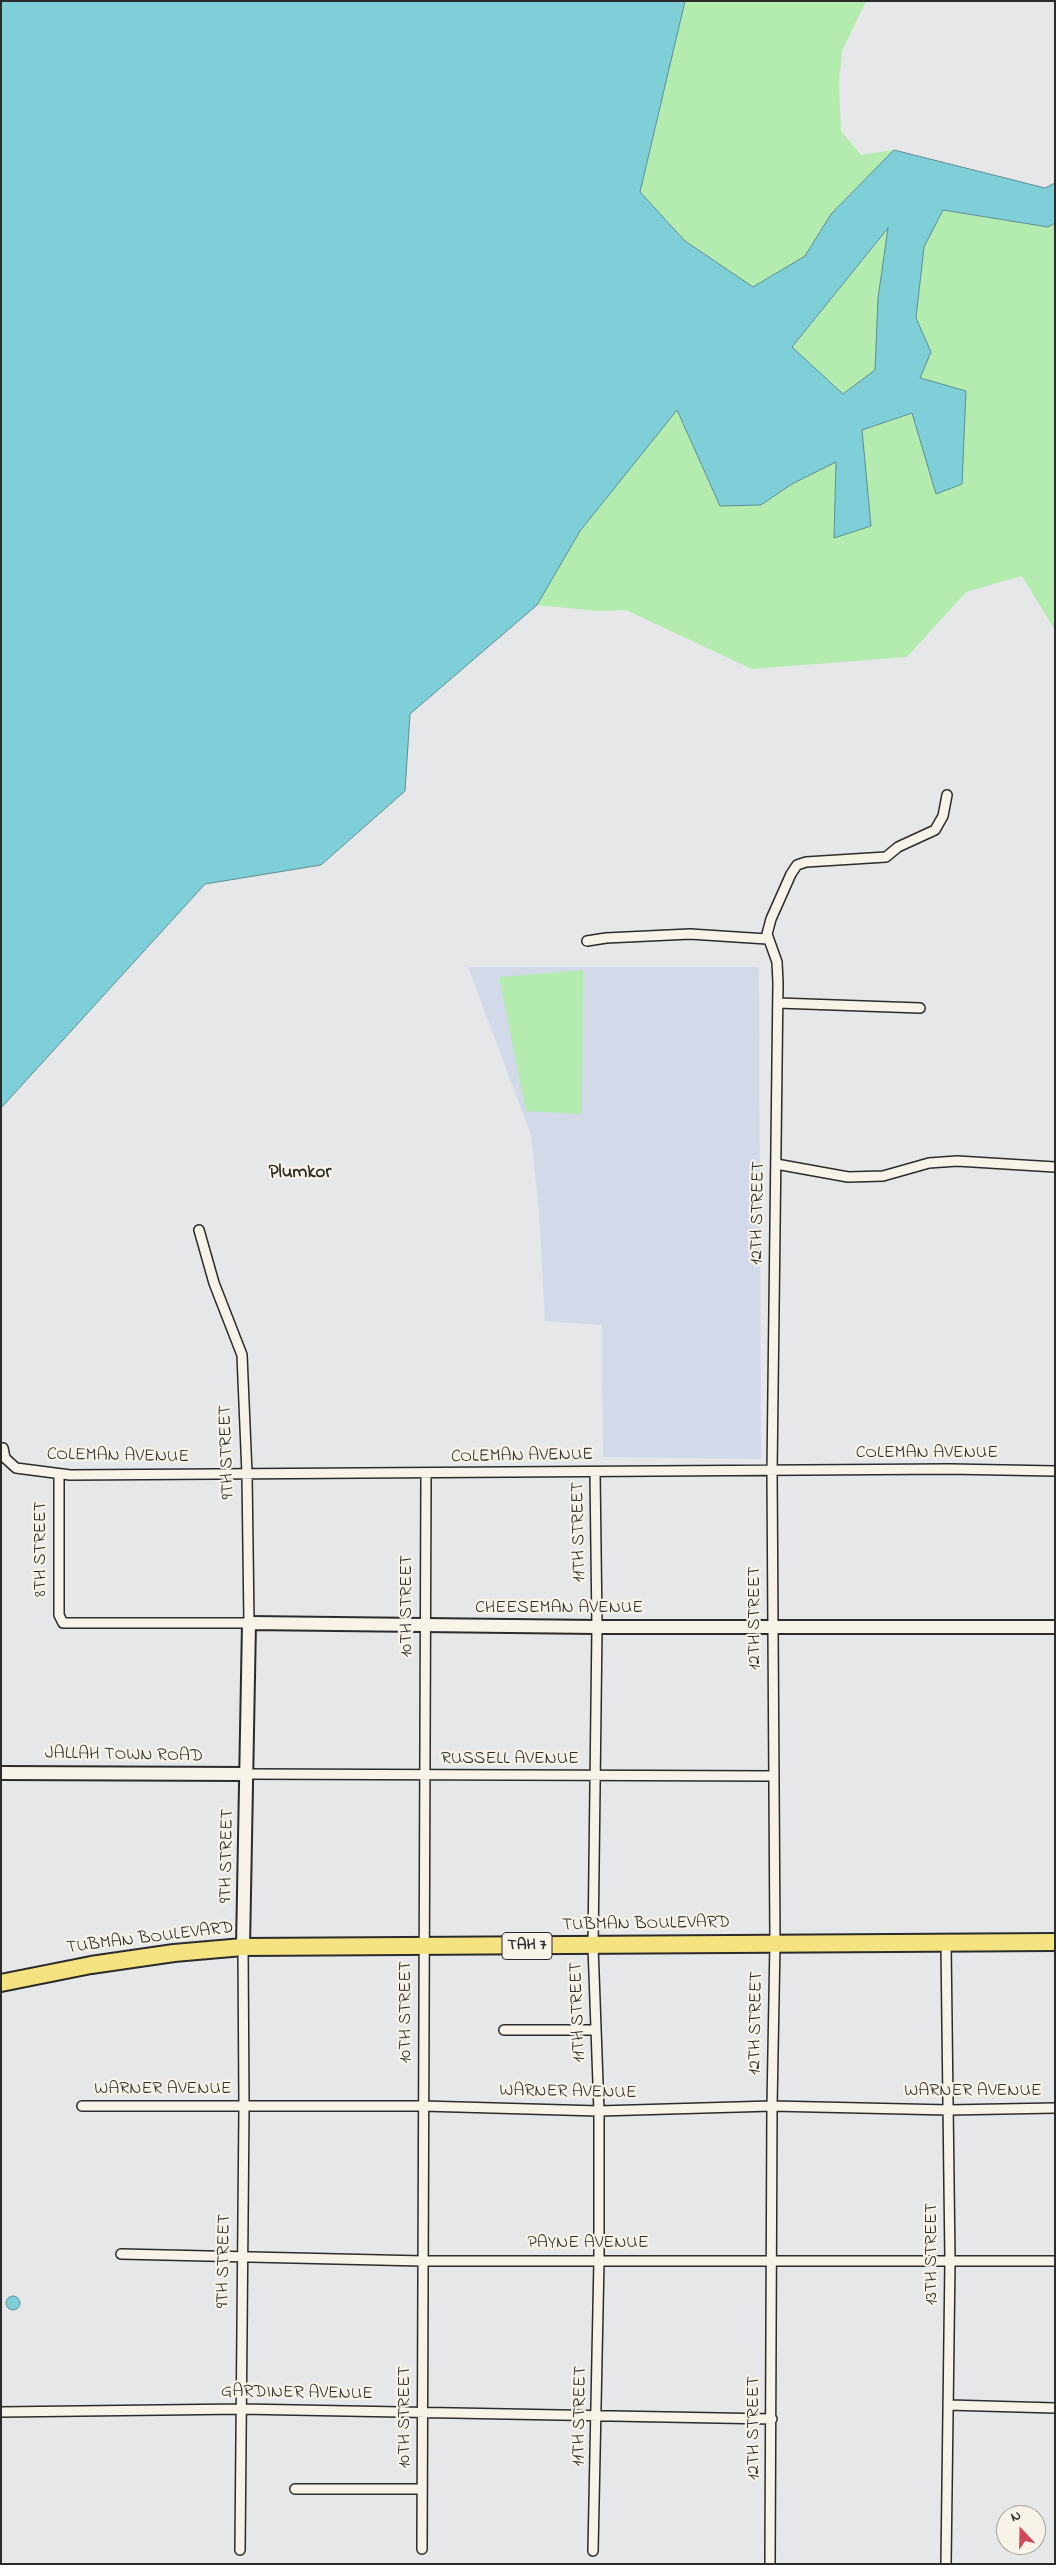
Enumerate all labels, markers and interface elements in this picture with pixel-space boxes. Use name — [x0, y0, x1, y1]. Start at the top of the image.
street label: 12TH STREET — [747, 1161, 771, 1265]
district label: Plumkor — [269, 1163, 331, 1185]
street label: 9TH STREET — [216, 1404, 240, 1500]
street label: COLEMAN AVENUE — [856, 1443, 998, 1465]
street label: COLEMAN AVENUE — [47, 1445, 189, 1469]
street label: COLEMAN AVENUE — [451, 1445, 593, 1469]
street label: 11TH STREET — [568, 1481, 592, 1583]
street label: 8TH STREET — [31, 1501, 53, 1597]
street label: 10TH STREET — [397, 1555, 419, 1657]
street label: 12TH STREET — [745, 1566, 767, 1670]
street label: CHEESEMAN AVENUE — [475, 1598, 643, 1620]
street label: JALLAH TOWN ROAD — [45, 1744, 203, 1768]
street label: RUSSELL AVENUE — [441, 1749, 579, 1771]
street label: 9TH STREET — [216, 1808, 240, 1904]
street label: TUBMAN BOULEVARD — [562, 1913, 730, 1937]
street label: TUBMAN BOULEVARD — [65, 1918, 235, 1960]
road number: TAH 7 — [502, 1932, 552, 1960]
street label: 10TH STREET — [396, 1961, 418, 2063]
street label: 11TH STREET — [566, 1961, 592, 2063]
street label: 12TH STREET — [745, 1971, 769, 2075]
street label: WARNER AVENUE — [94, 2079, 232, 2101]
street label: WARNER AVENUE — [499, 2081, 637, 2105]
street label: WARNER AVENUE — [904, 2081, 1042, 2103]
street label: 13TH STREET — [922, 2203, 944, 2305]
street label: 9TH STREET — [213, 2213, 237, 2309]
street label: PAYNE AVENUE — [527, 2233, 649, 2255]
street label: 11TH STREET — [569, 2365, 593, 2467]
street label: 10TH STREET — [395, 2366, 417, 2468]
street label: 12TH STREET — [744, 2376, 766, 2480]
street label: GARDINER AVENUE — [221, 2382, 373, 2406]
north arrow — [996, 2505, 1046, 2555]
text: N — [1008, 2505, 1024, 2528]

